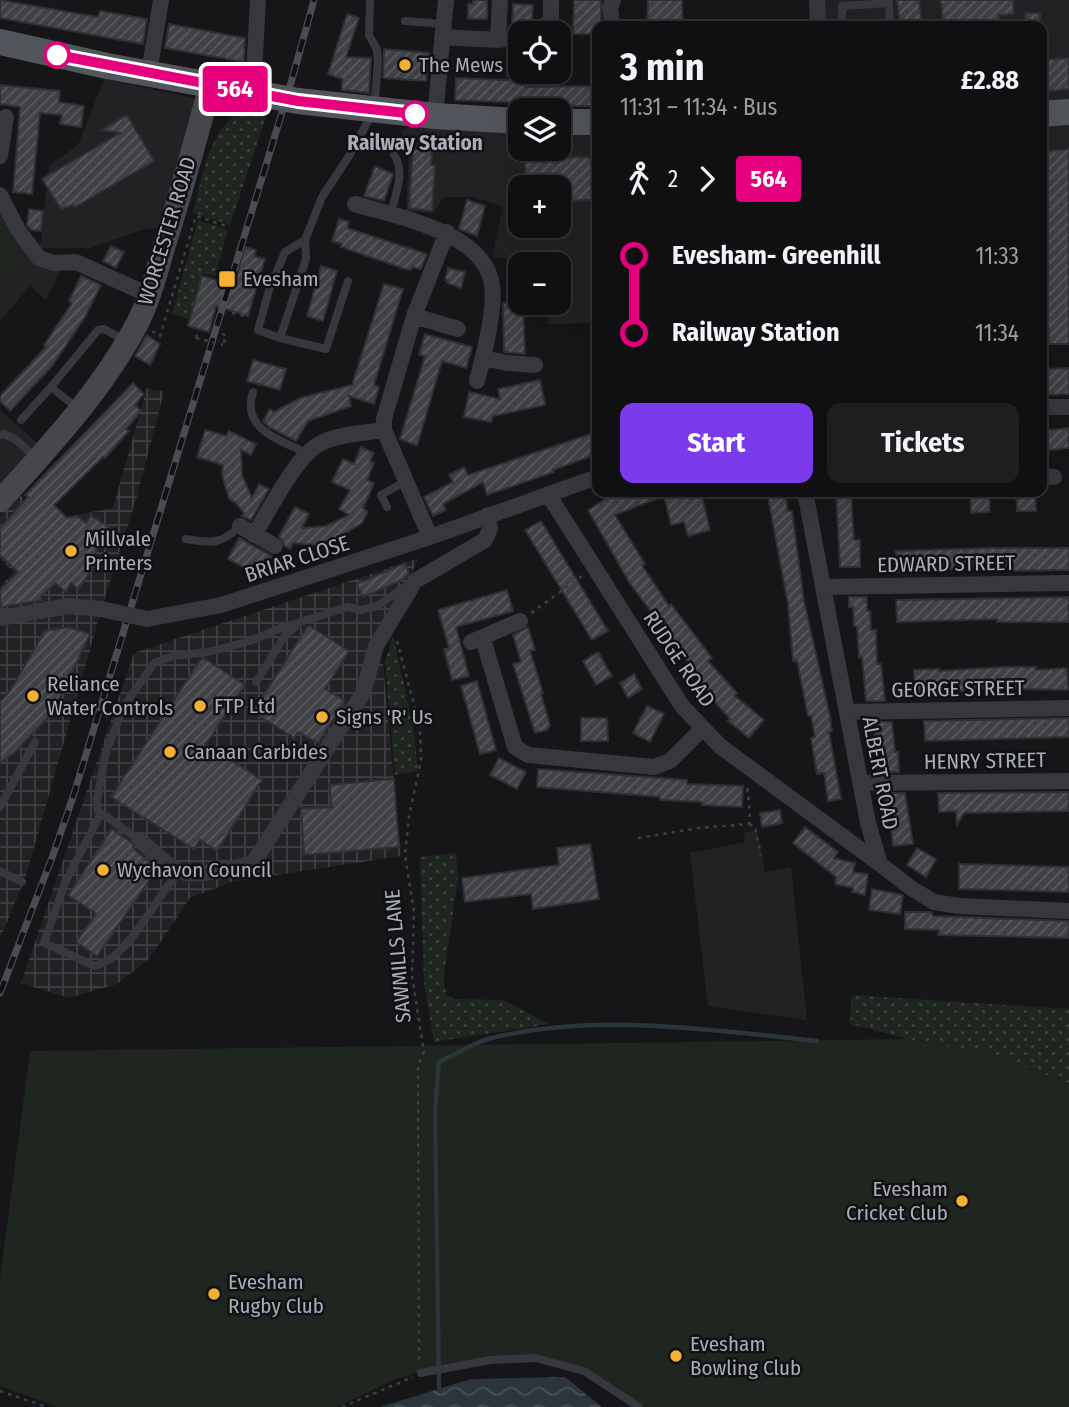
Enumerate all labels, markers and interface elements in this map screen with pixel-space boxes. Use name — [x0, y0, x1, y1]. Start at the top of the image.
map controls — [508, 21, 571, 315]
button: locate — [508, 21, 571, 84]
unlabelled marker — [44, 42, 70, 68]
text: 3 min — [620, 44, 705, 90]
place label: The Mews — [419, 52, 503, 78]
marker: The Mews — [397, 57, 413, 73]
text: £2.88 — [961, 65, 1019, 96]
line badge: 564 — [195, 66, 275, 112]
text: 564 — [217, 75, 253, 103]
text: 11:31 – 11:34 · Bus — [620, 93, 777, 121]
button: layers — [508, 98, 571, 161]
marker: Railway Station — [402, 101, 428, 127]
place label: Railway Station — [347, 130, 483, 156]
street label: WORCESTER ROAD — [132, 154, 202, 308]
icon: walk — [620, 160, 658, 198]
icon: forward — [688, 160, 726, 198]
text: 2 — [668, 165, 678, 193]
text: 564 — [750, 165, 787, 193]
button: + — [508, 175, 571, 238]
text: Evesham- Greenhill — [672, 240, 881, 271]
text: 11:33 — [976, 242, 1019, 270]
button: − — [508, 252, 571, 315]
place label: Evesham — [243, 266, 319, 292]
marker: Evesham — [217, 269, 237, 289]
text: Railway Station — [672, 317, 840, 348]
text: 11:34 — [975, 319, 1019, 347]
button: Start — [620, 403, 813, 483]
button: Tickets — [827, 403, 1019, 483]
place label: Millvale Printers — [85, 526, 152, 576]
street label: BRIAR CLOSE — [241, 530, 353, 588]
marker: Millvale Printers — [63, 543, 79, 559]
street label: EDWARD STREET — [877, 550, 1015, 578]
street label: RUDGE ROAD — [637, 606, 721, 712]
place label: Reliance Water Controls — [47, 671, 173, 721]
street label: GEORGE STREET — [891, 675, 1025, 703]
marker: Reliance Water Controls — [25, 688, 41, 704]
place label: FTP Ltd — [214, 693, 275, 719]
marker: FTP Ltd — [192, 698, 208, 714]
place label: Signs 'R' Us — [336, 704, 433, 730]
marker: Signs 'R' Us — [314, 709, 330, 725]
street label: ALBERT ROAD — [856, 714, 904, 832]
place label: Canaan Carbides — [184, 739, 327, 765]
marker: Canaan Carbides — [162, 744, 178, 760]
street label: HENRY STREET — [924, 747, 1047, 775]
place label: Wychavon Council — [117, 857, 272, 883]
marker: Wychavon Council — [95, 862, 111, 878]
street label: SAWMILLS LANE — [379, 888, 417, 1024]
place label: Evesham Cricket Club — [846, 1176, 948, 1226]
marker: Evesham Cricket Club — [954, 1193, 970, 1209]
place label: Evesham Rugby Club — [228, 1269, 324, 1319]
marker: Evesham Rugby Club — [206, 1286, 222, 1302]
place label: Evesham Bowling Club — [690, 1331, 801, 1381]
marker: Evesham Bowling Club — [668, 1348, 684, 1364]

